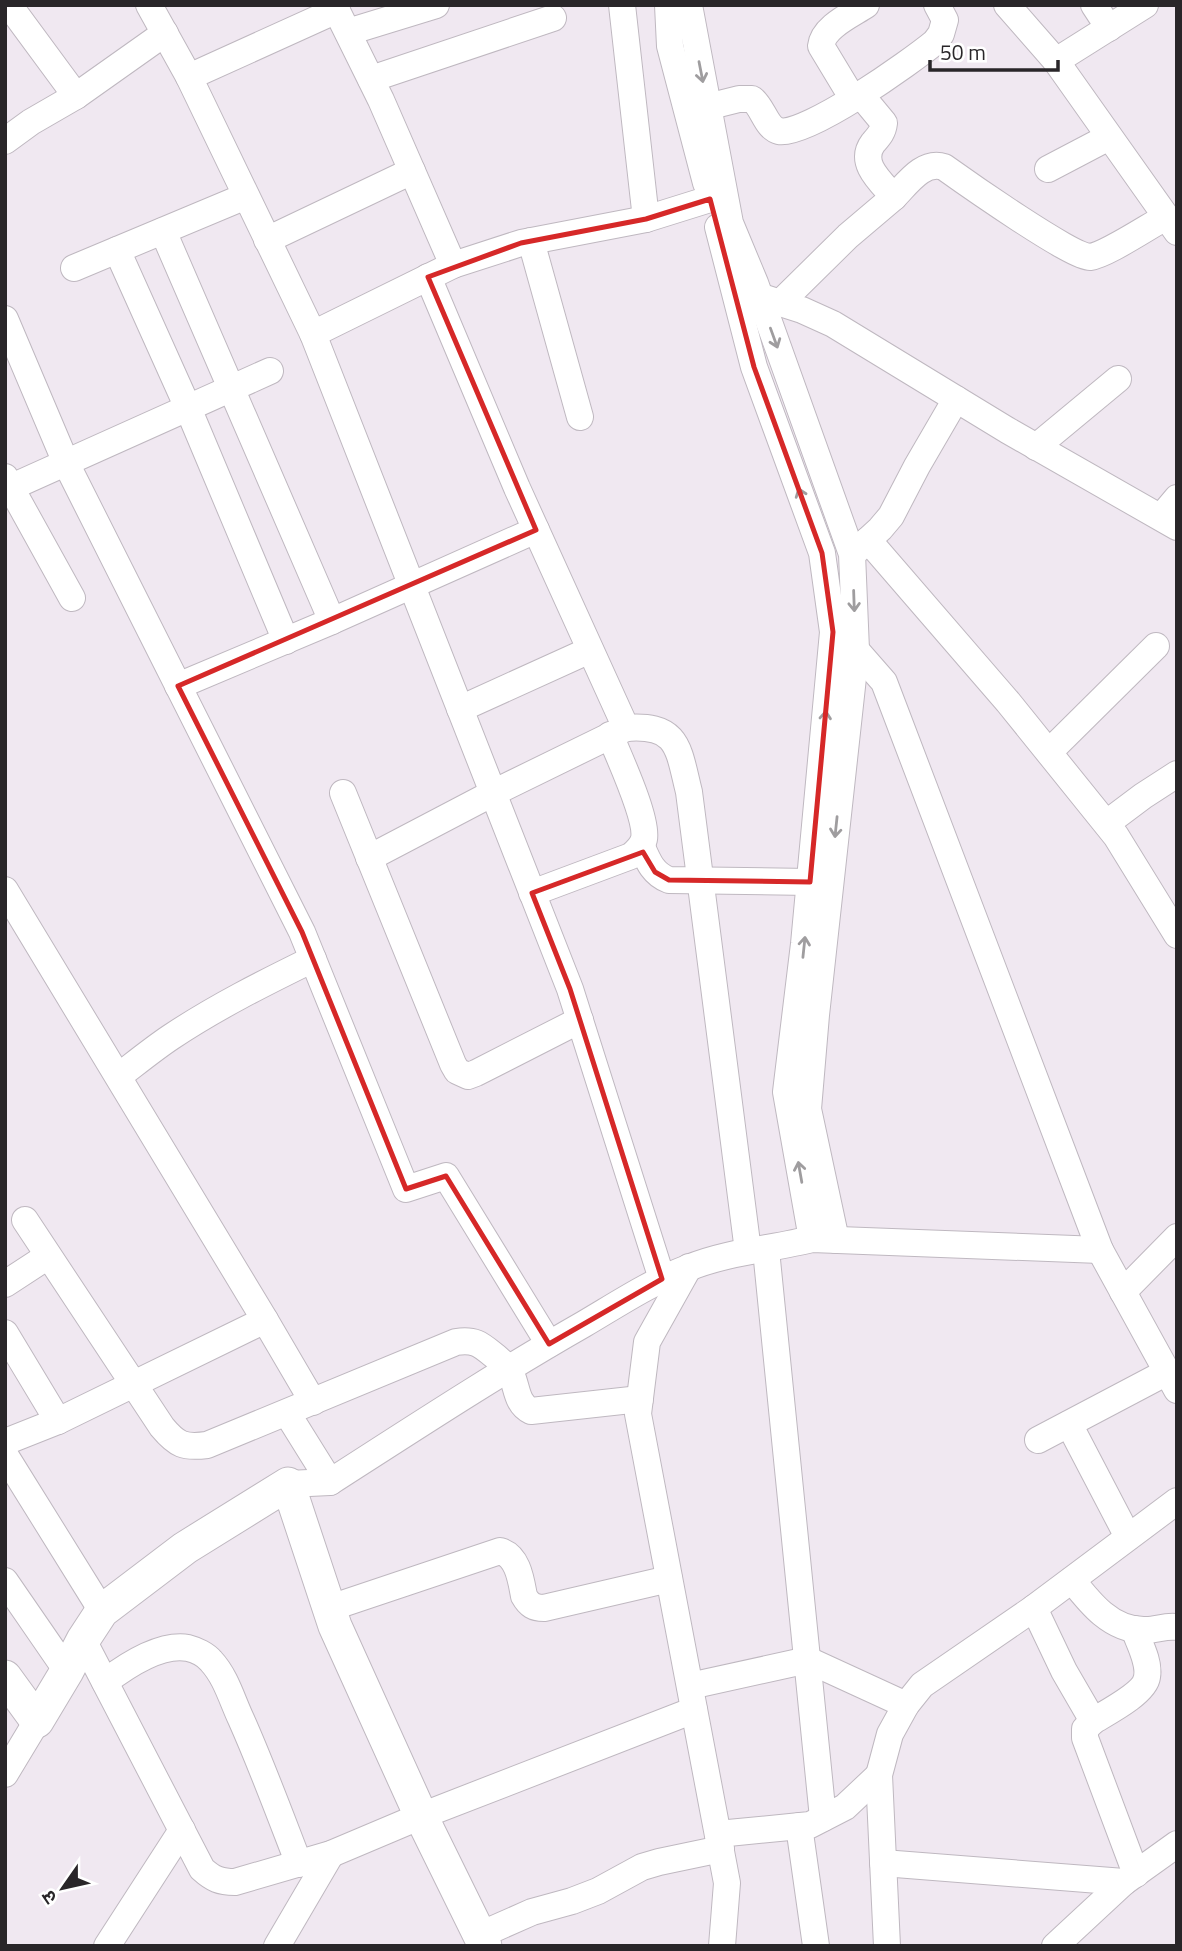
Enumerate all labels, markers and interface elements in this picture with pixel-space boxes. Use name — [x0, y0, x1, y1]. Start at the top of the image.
scale bar — [930, 28, 1058, 72]
text: 50 m — [940, 36, 986, 68]
one-way arrow — [694, 60, 708, 83]
one-way arrow — [769, 326, 781, 348]
one-way arrow — [795, 487, 807, 509]
one-way arrow — [847, 589, 860, 612]
one-way arrow — [819, 710, 832, 732]
one-way arrow — [830, 815, 843, 838]
one-way arrow — [798, 936, 811, 959]
one-way arrow — [793, 1161, 807, 1184]
north arrow — [28, 1853, 98, 1923]
text: उ — [33, 1884, 64, 1911]

